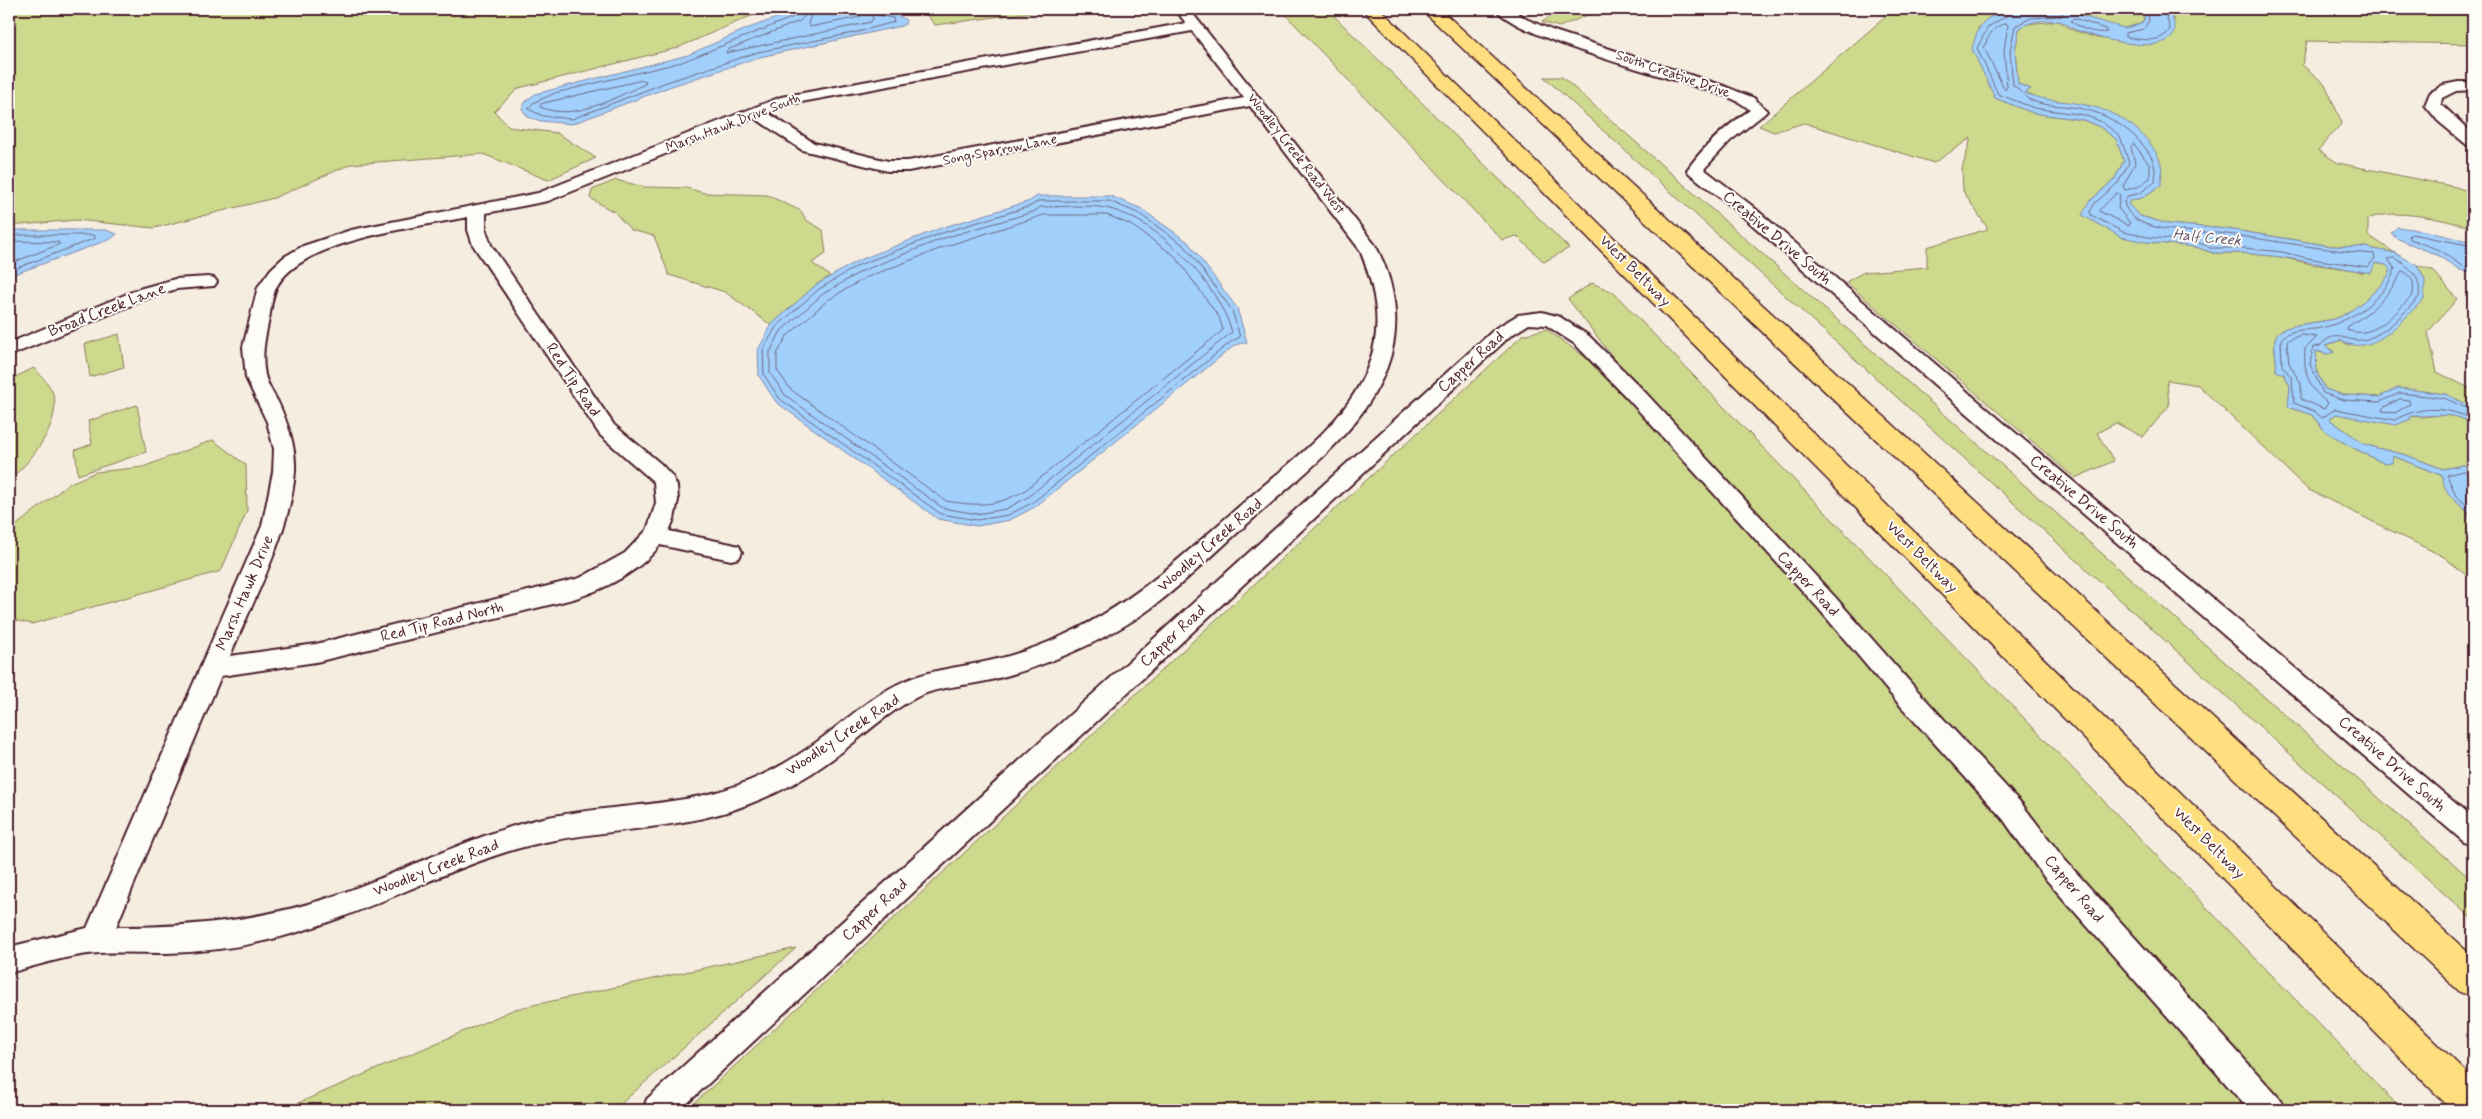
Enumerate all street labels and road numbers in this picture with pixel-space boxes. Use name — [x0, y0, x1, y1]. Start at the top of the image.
street label: South Creative Drive — [1613, 46, 1733, 102]
street label: Marsh Hawk Drive South — [663, 89, 803, 157]
street label: Woodley Creek Road West — [1243, 90, 1349, 218]
street label: Song Sparrow Lane — [941, 130, 1059, 171]
street label: Creative Drive South — [1718, 186, 1836, 290]
street label: West Beltway — [1594, 230, 1676, 312]
street label: Broad Creek Lane — [45, 278, 169, 342]
street label: Capper Road — [1433, 326, 1509, 398]
street label: Red Tip Road — [541, 339, 605, 421]
street label: Creative Drive South — [2025, 450, 2143, 554]
street label: Woodley Creek Road — [1153, 493, 1267, 597]
street label: West Beltway — [1881, 516, 1963, 598]
street label: Marsh Hawk Drive — [211, 532, 279, 654]
street label: Capper Road — [1772, 547, 1844, 621]
street label: Red Tip Road North — [378, 597, 506, 647]
street label: Capper Road — [1136, 600, 1210, 672]
street label: Woodley Creek Road — [782, 689, 904, 781]
street label: Creative Drive South — [2334, 711, 2450, 817]
street label: West Beltway — [2168, 802, 2250, 884]
street label: Woodley Creek Road — [370, 834, 502, 902]
street label: Capper Road — [2039, 850, 2109, 928]
street label: Capper Road — [838, 874, 912, 946]

